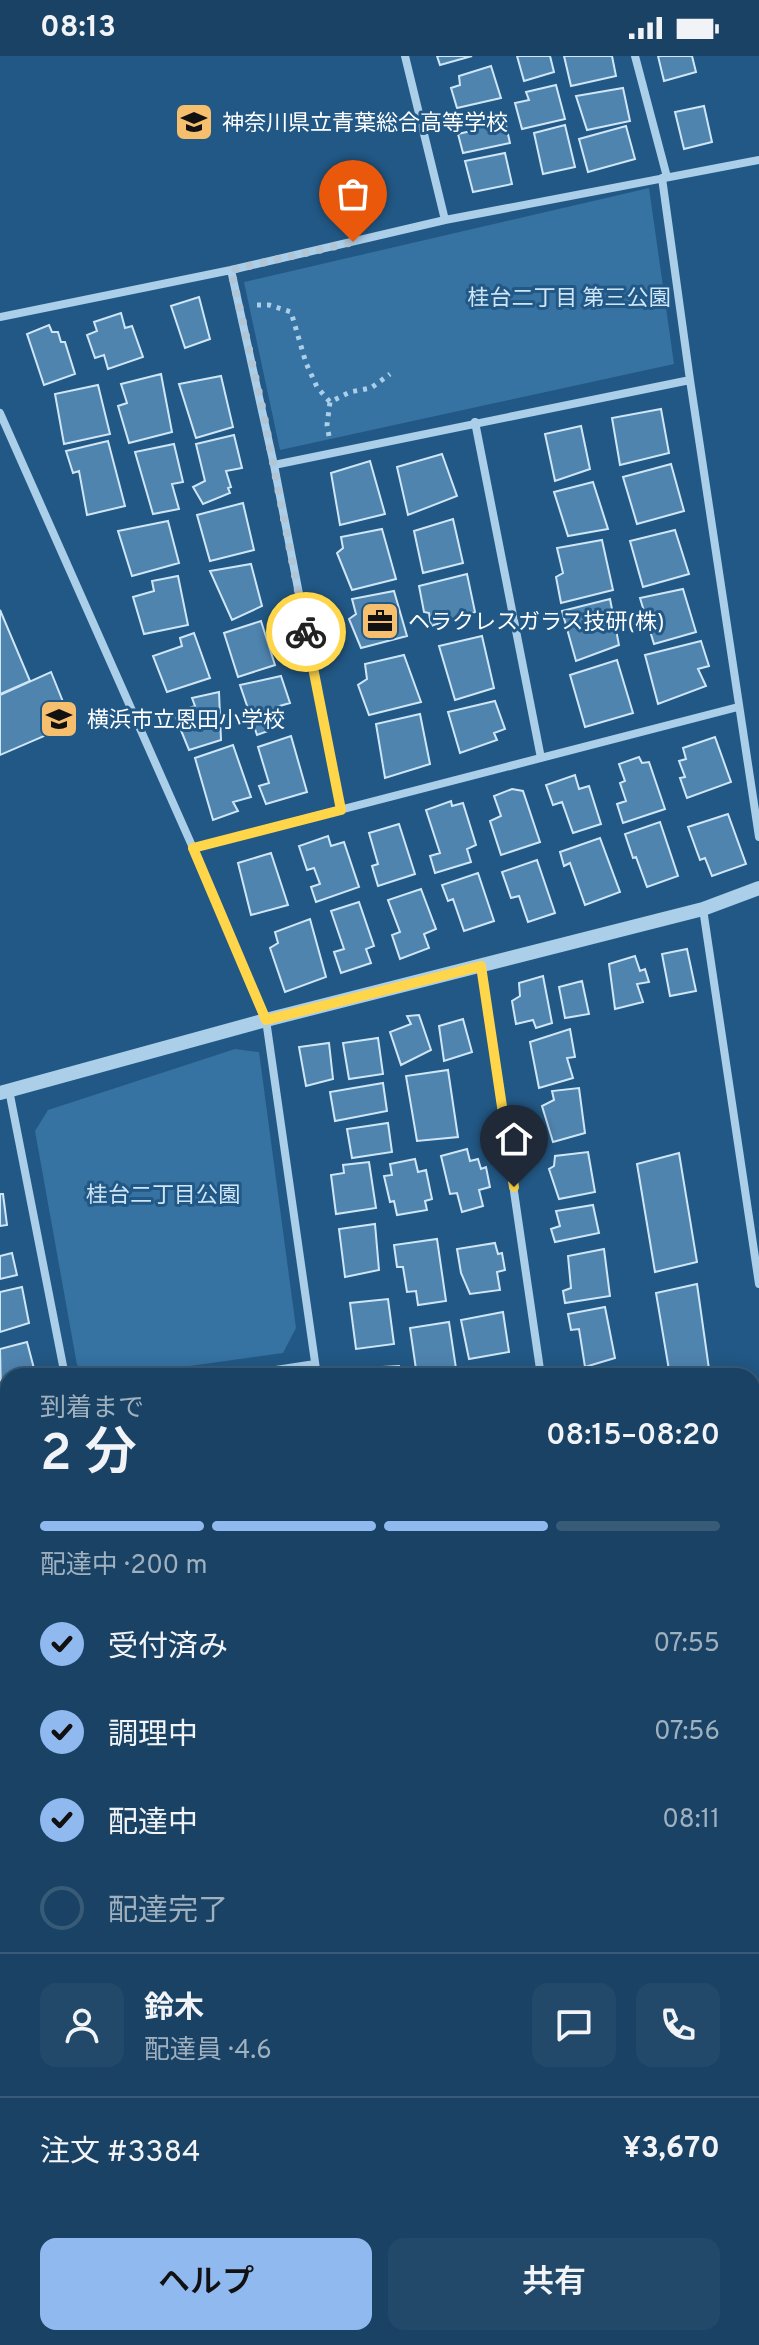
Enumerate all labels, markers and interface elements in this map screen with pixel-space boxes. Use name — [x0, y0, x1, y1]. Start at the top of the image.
text: 08:13 — [40, 10, 116, 47]
school or university icon: 神奈川県立青葉総合高等学校 — [173, 101, 215, 143]
place label: 神奈川県立青葉総合高等学校 — [222, 111, 508, 138]
pin — [319, 160, 387, 242]
icon: bag — [331, 172, 375, 216]
park label: 桂台二丁目 第三公園 — [467, 286, 671, 313]
courier — [266, 592, 346, 672]
office icon: ヘラクレスガラス技研(株) — [359, 600, 401, 642]
icon: bike — [284, 610, 328, 654]
place label: ヘラクレスガラス技研(株) — [408, 610, 665, 637]
school or university icon: 横浜市立恩田小学校 — [38, 698, 80, 740]
place label: 横浜市立恩田小学校 — [87, 708, 285, 735]
pin — [480, 1105, 548, 1187]
icon: home — [492, 1117, 536, 1161]
park label: 桂台二丁目公園 — [86, 1183, 240, 1210]
text: 到着まで — [40, 1393, 144, 1426]
text: 08:15–08:20 — [546, 1418, 720, 1455]
text: 2 分 — [40, 1423, 137, 1489]
text: 配達中 · 200 m — [40, 1550, 207, 1583]
icon: check — [40, 1622, 84, 1666]
text: 07:55 — [653, 1628, 720, 1661]
text: 受付済み — [108, 1630, 228, 1667]
icon: check — [40, 1710, 84, 1754]
text: 07:56 — [654, 1716, 720, 1749]
text: 調理中 — [108, 1718, 198, 1755]
icon: check — [40, 1798, 84, 1842]
text: 08:11 — [662, 1804, 720, 1837]
text: 配達中 — [108, 1806, 198, 1843]
text: 配達完了 — [108, 1894, 228, 1931]
button: person — [40, 1983, 124, 2067]
button: chat — [532, 1983, 616, 2067]
button: phone — [636, 1983, 720, 2067]
text: 鈴木 — [144, 1991, 204, 2028]
text: 配達員 · 4.6 — [144, 2035, 272, 2068]
text: ¥3,670 — [623, 2131, 720, 2168]
text: 注文 #3384 — [40, 2135, 201, 2172]
button: ヘルプ — [40, 2238, 372, 2330]
button: 共有 — [388, 2238, 720, 2330]

